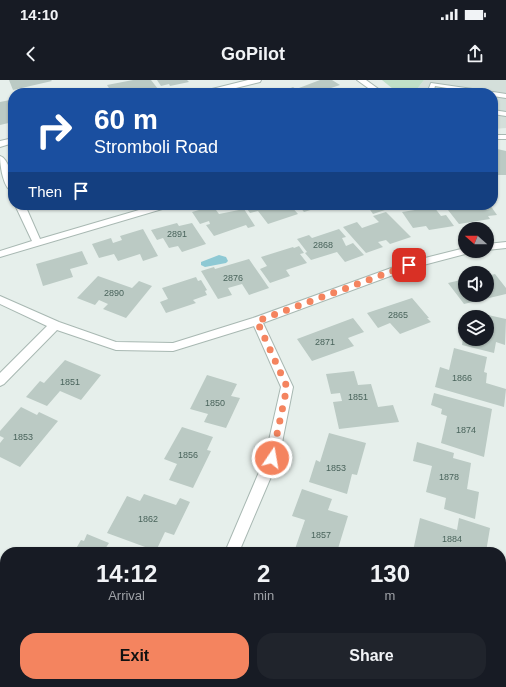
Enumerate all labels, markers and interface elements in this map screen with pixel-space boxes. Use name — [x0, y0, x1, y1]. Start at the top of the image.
text: 14:10 — [20, 6, 58, 23]
icon: back — [20, 43, 42, 65]
icon: share — [464, 43, 486, 65]
text: GoPilot — [221, 44, 285, 64]
icon: right — [28, 104, 80, 156]
text: 60 m — [94, 104, 158, 135]
text: Stromboli Road — [94, 137, 218, 157]
icon: arrive — [70, 180, 92, 202]
text: Then — [28, 183, 62, 200]
north arrow — [458, 222, 494, 258]
map controls — [458, 222, 494, 346]
house number: 2891 — [167, 229, 187, 239]
house number: 2868 — [313, 240, 333, 250]
pin — [392, 248, 426, 282]
icon: arrive — [398, 254, 420, 276]
button: sound — [458, 266, 494, 302]
house number: 2876 — [223, 273, 243, 283]
house number: 2890 — [104, 288, 124, 298]
house number: 2865 — [388, 310, 408, 320]
button: layers — [458, 310, 494, 346]
house number: 2871 — [315, 337, 335, 347]
house number: 1866 — [452, 373, 472, 383]
house number: 1851 — [60, 377, 80, 387]
house number: 1851 — [348, 392, 368, 402]
house number: 1850 — [205, 398, 225, 408]
house number: 1874 — [456, 425, 476, 435]
house number: 1853 — [13, 432, 33, 442]
position arrow — [251, 437, 293, 479]
house number: 1856 — [178, 450, 198, 460]
house number: 1853 — [326, 463, 346, 473]
house number: 1878 — [439, 472, 459, 482]
house number: 1862 — [138, 514, 158, 524]
house number: 1857 — [311, 530, 331, 540]
house number: 1884 — [442, 534, 462, 544]
text: 14:12 — [96, 560, 157, 587]
text: 2 — [257, 560, 270, 587]
text: 130 — [370, 560, 410, 587]
text: Arrival — [108, 588, 145, 603]
text: min — [253, 588, 274, 603]
text: m — [385, 588, 395, 603]
button: Exit — [20, 633, 249, 679]
button: Share — [257, 633, 486, 679]

